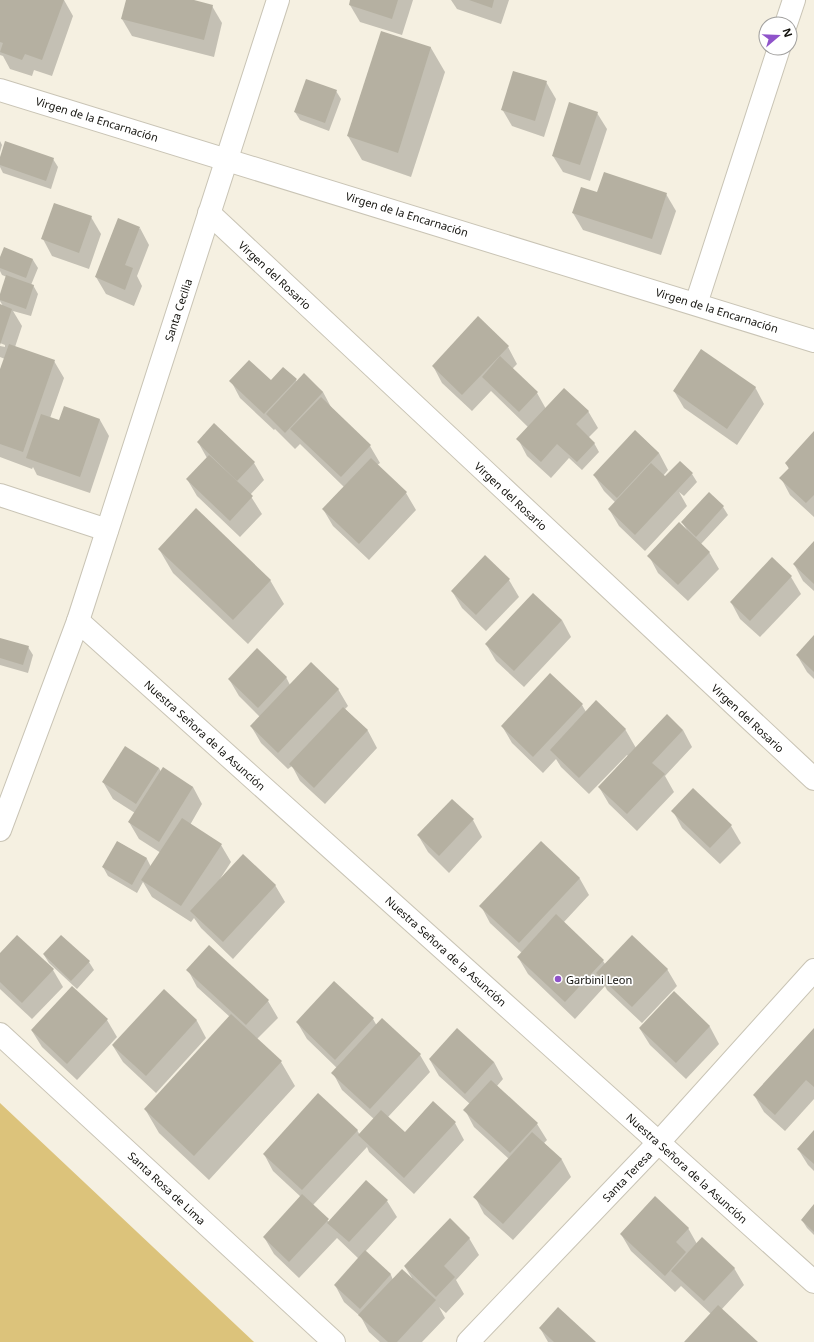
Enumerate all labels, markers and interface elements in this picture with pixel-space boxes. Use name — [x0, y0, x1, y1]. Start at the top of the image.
north arrow — [758, 16, 798, 56]
text: N — [779, 26, 796, 39]
street label: Virgen de la Encarnación — [34, 93, 160, 145]
street label: Virgen de la Encarnación — [344, 188, 470, 240]
street label: Virgen del Rosario — [235, 237, 315, 313]
street label: Santa Cecilia — [161, 277, 195, 343]
street label: Virgen de la Encarnación — [654, 284, 780, 336]
street label: Virgen del Rosario — [471, 458, 551, 534]
street label: Nuestra Señora de la Asunción — [141, 677, 269, 793]
street label: Virgen del Rosario — [708, 680, 788, 756]
street label: Nuestra Señora de la Asunción — [382, 893, 510, 1009]
place label: Garbini Leon — [566, 972, 632, 987]
marker: Garbini Leon — [553, 974, 563, 984]
street label: Nuestra Señora de la Asunción — [623, 1110, 751, 1226]
street label: Santa Teresa — [599, 1147, 655, 1205]
street label: Santa Rosa de Lima — [125, 1148, 209, 1228]

